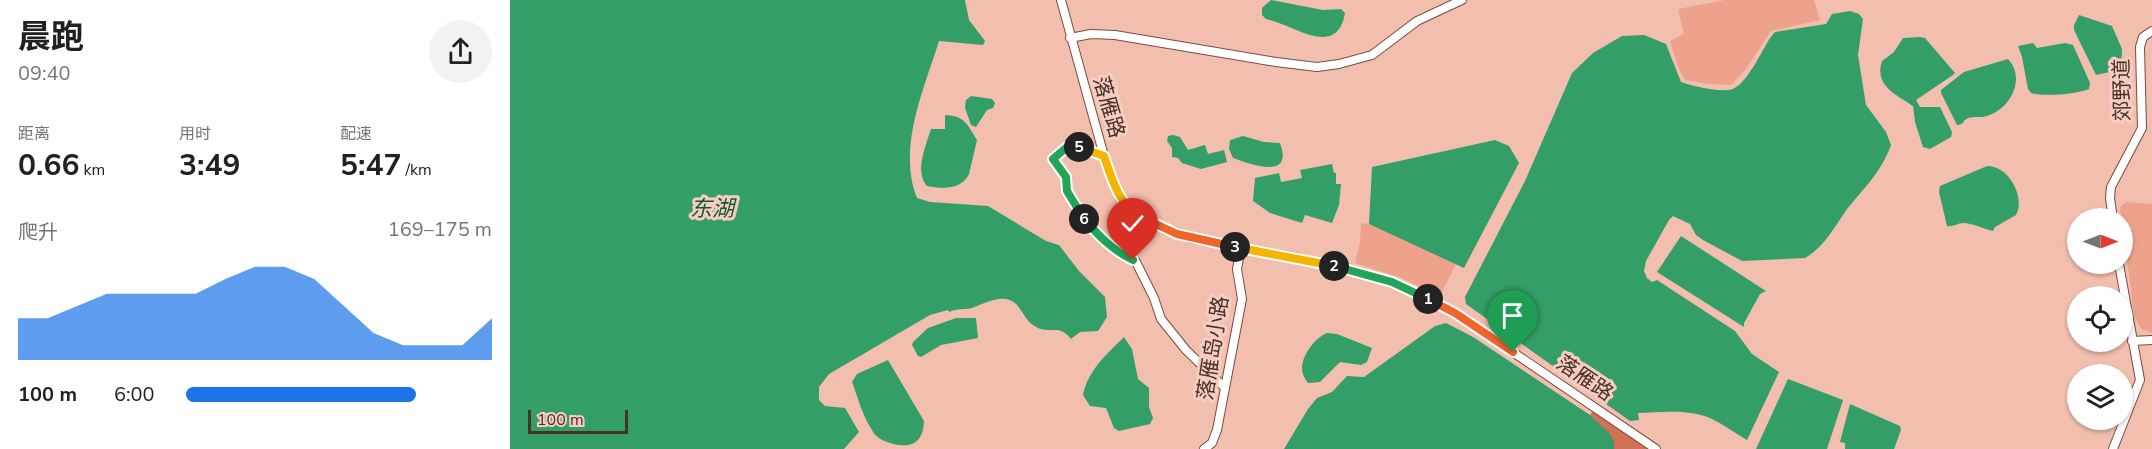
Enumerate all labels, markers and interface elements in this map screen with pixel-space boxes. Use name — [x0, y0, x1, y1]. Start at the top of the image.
text: 晨跑 — [18, 15, 84, 60]
button: share — [429, 20, 492, 83]
street label: 郊野道 — [2107, 58, 2137, 122]
text: 09:40 — [18, 60, 71, 87]
street label: 落雁路 — [1087, 73, 1131, 141]
text: 距离 — [18, 123, 50, 145]
text: 用时 — [179, 123, 211, 145]
text: 配速 — [340, 123, 372, 145]
pin: 5 — [1064, 132, 1094, 162]
text: 5 — [1074, 136, 1084, 158]
text: 0.66 — [18, 145, 79, 186]
text: 3:49 — [179, 145, 240, 186]
text: 5:47 — [340, 145, 401, 186]
text: km — [79, 159, 105, 181]
text: /km — [401, 159, 432, 181]
water label: 东湖 — [690, 194, 737, 224]
pin — [1107, 198, 1158, 260]
pin: 6 — [1069, 204, 1099, 234]
icon: check — [1116, 207, 1149, 240]
text: 6 — [1079, 208, 1089, 230]
north arrow — [2067, 208, 2133, 274]
map controls — [2067, 208, 2133, 430]
text: 169–175 m — [388, 216, 492, 243]
text: 爬升 — [18, 219, 58, 246]
pin: 3 — [1220, 232, 1250, 262]
text: 3 — [1230, 236, 1240, 258]
pin: 2 — [1319, 251, 1349, 281]
text: 2 — [1329, 255, 1339, 277]
pin: 1 — [1413, 284, 1443, 314]
button: locate — [2067, 286, 2133, 352]
text: 1 — [1423, 288, 1433, 310]
pin — [1487, 290, 1538, 352]
street label: 落雁岛小路 — [1191, 294, 1235, 402]
icon: arrive — [1496, 299, 1529, 332]
street label: 落雁路 — [1551, 349, 1619, 407]
button: layers — [2067, 364, 2133, 430]
text: 100 m — [18, 381, 77, 408]
text: 6:00 — [114, 381, 155, 408]
scale bar — [528, 407, 628, 434]
text: 100 m — [537, 409, 584, 431]

